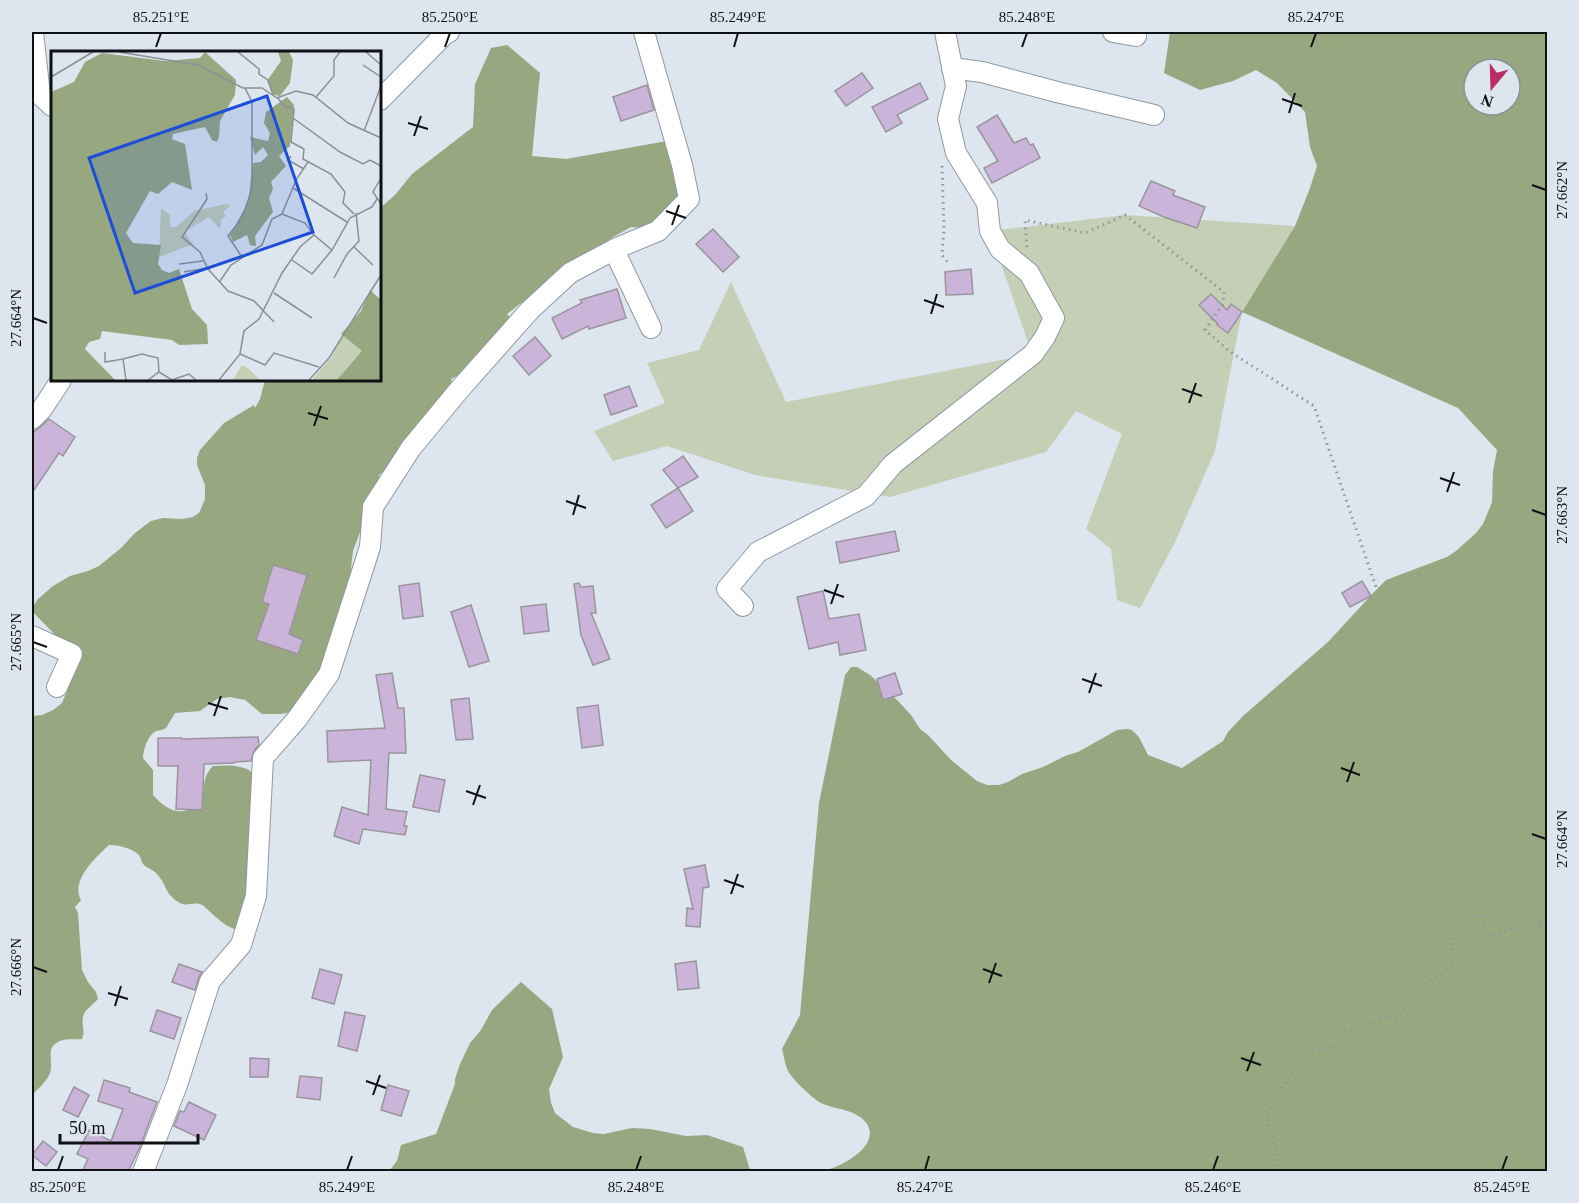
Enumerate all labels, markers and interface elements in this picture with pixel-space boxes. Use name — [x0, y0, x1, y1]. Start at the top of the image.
text: 85.251°E — [133, 9, 189, 25]
text: 85.250°E — [422, 9, 478, 25]
text: 85.249°E — [710, 9, 766, 25]
text: 85.248°E — [999, 9, 1055, 25]
text: 85.247°E — [1288, 9, 1344, 25]
inset map — [51, 51, 381, 381]
north arrow — [1462, 57, 1522, 117]
text: N — [1479, 91, 1496, 111]
text: 27.662°N — [1554, 161, 1570, 219]
text: 27.664°N — [8, 289, 24, 347]
text: 27.663°N — [1554, 486, 1570, 544]
text: 27.665°N — [8, 613, 24, 671]
text: 27.664°N — [1554, 810, 1570, 868]
text: 27.666°N — [8, 938, 24, 996]
scale bar — [60, 1107, 198, 1145]
text: 50 m — [69, 1118, 106, 1138]
text: 85.250°E — [30, 1179, 86, 1195]
text: 85.249°E — [319, 1179, 375, 1195]
text: 85.248°E — [608, 1179, 664, 1195]
text: 85.247°E — [897, 1179, 953, 1195]
text: 85.246°E — [1185, 1179, 1241, 1195]
text: 85.245°E — [1474, 1179, 1530, 1195]

